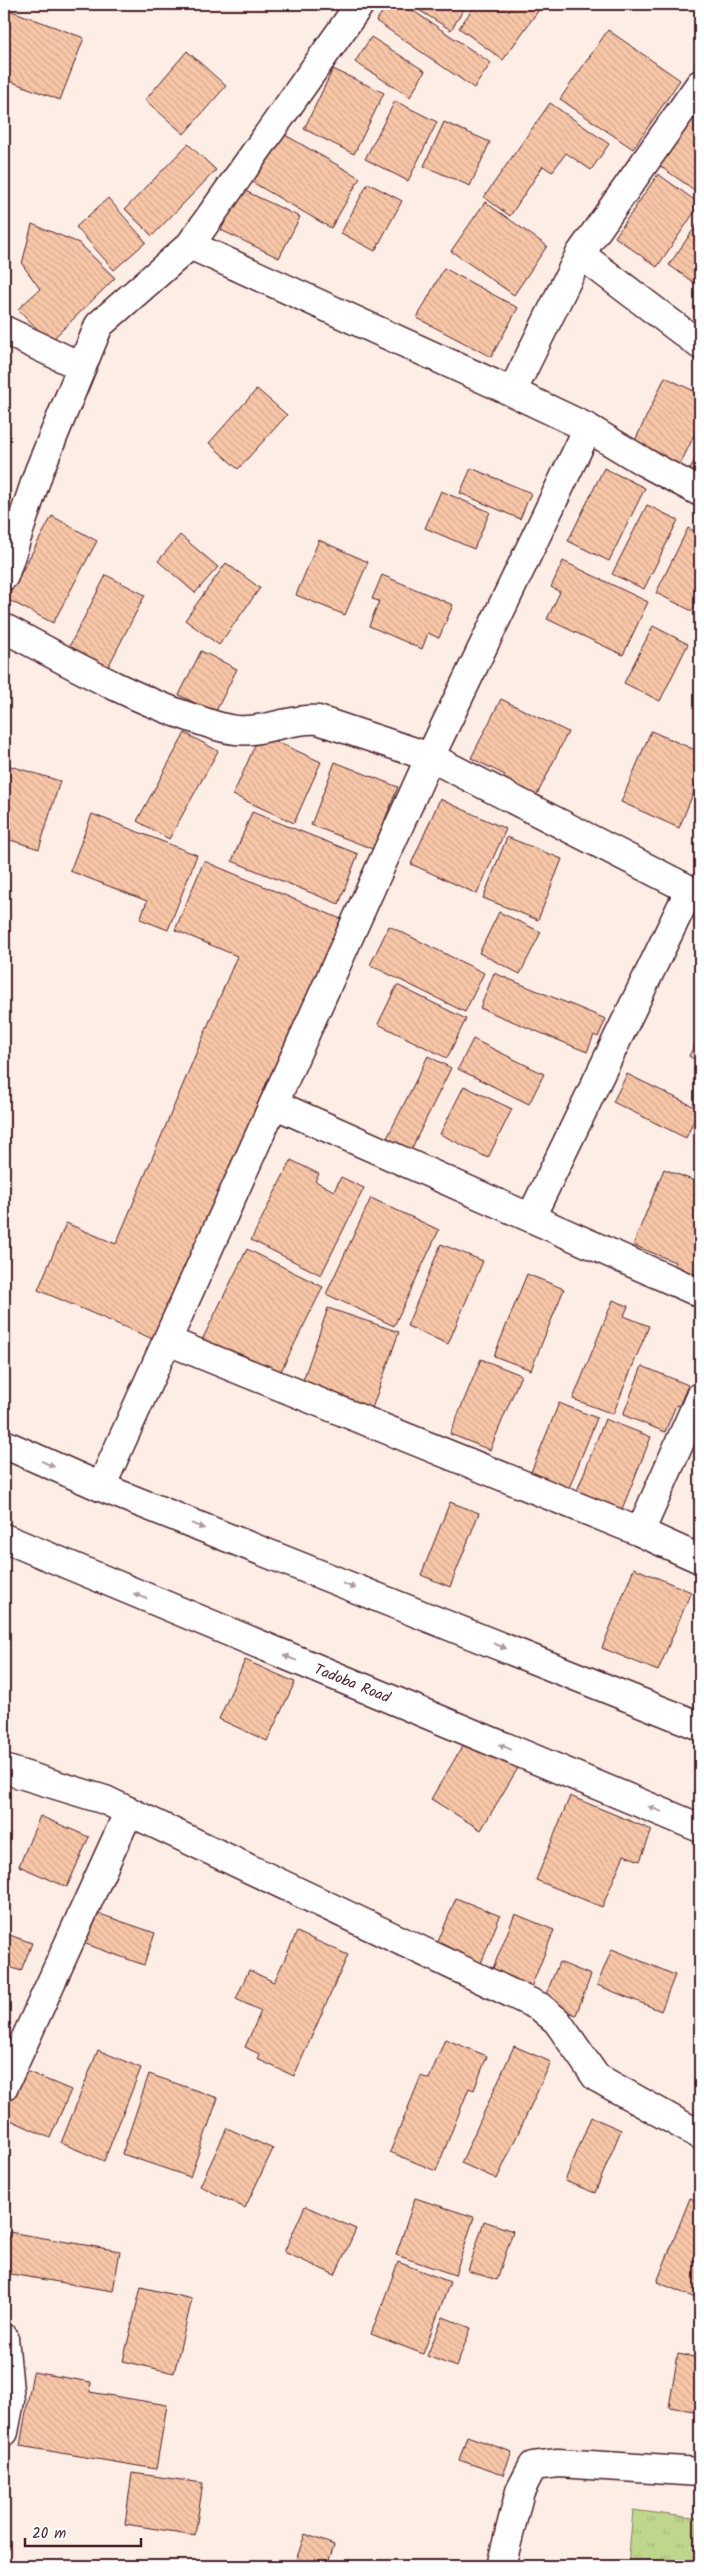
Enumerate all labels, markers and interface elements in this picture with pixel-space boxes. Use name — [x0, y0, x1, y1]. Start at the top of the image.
one-way arrow — [41, 1460, 55, 1468]
one-way arrow — [191, 1523, 206, 1530]
one-way arrow — [342, 1583, 357, 1590]
one-way arrow — [132, 1592, 147, 1600]
one-way arrow — [493, 1643, 508, 1651]
one-way arrow — [282, 1654, 297, 1662]
street label: Tadoba Road — [310, 1658, 394, 1710]
one-way arrow — [497, 1743, 512, 1751]
one-way arrow — [648, 1805, 662, 1813]
scale bar — [25, 2515, 141, 2547]
text: 20 m — [32, 2522, 66, 2546]

